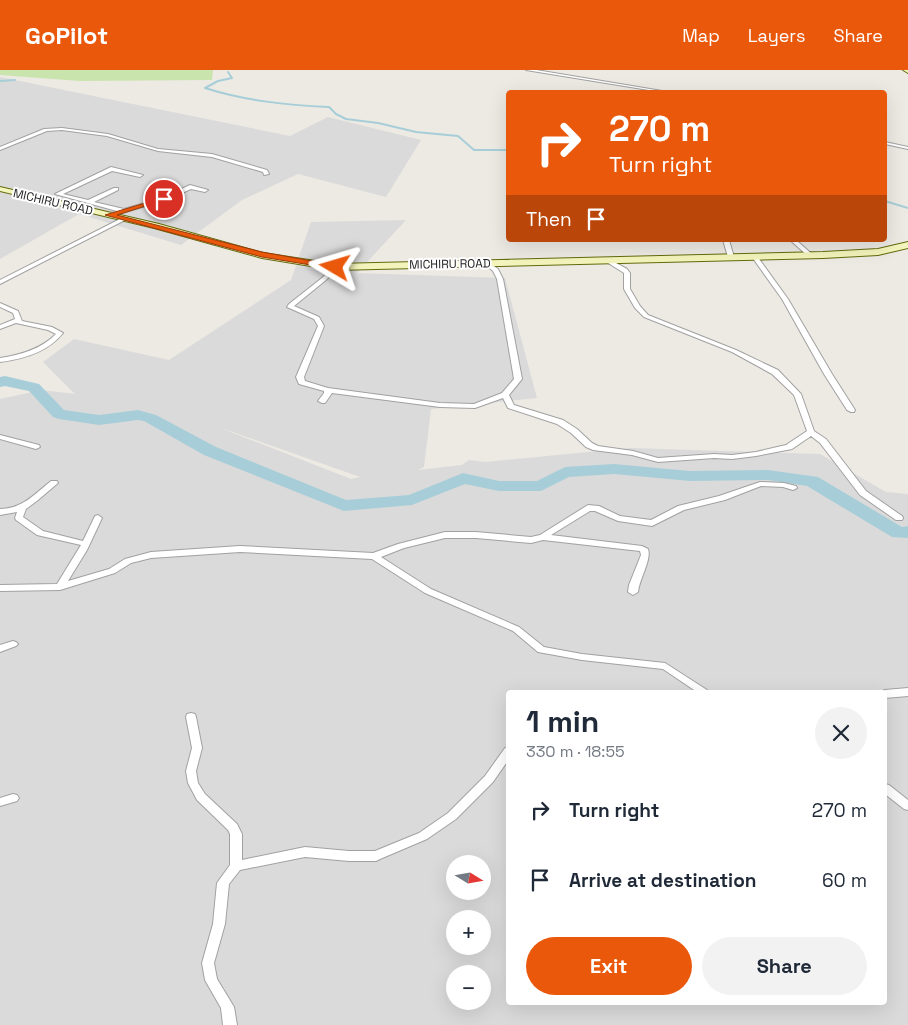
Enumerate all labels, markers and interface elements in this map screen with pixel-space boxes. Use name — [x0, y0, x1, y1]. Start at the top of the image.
text: GoPilot — [25, 20, 108, 51]
text: Map — [682, 24, 720, 47]
text: Layers — [748, 24, 805, 47]
text: Share — [833, 24, 883, 47]
text: 270 m — [609, 107, 710, 151]
icon: right — [526, 110, 591, 175]
text: Turn right — [609, 150, 712, 178]
pin — [143, 178, 185, 220]
street label: MICHIRU ROAD — [12, 185, 95, 219]
icon: arrive — [150, 185, 178, 213]
icon: arrive — [582, 205, 610, 233]
text: Then — [526, 207, 572, 232]
position arrow — [308, 240, 360, 292]
street label: MICHIRU ROAD — [409, 255, 491, 273]
text: 1 min — [526, 702, 599, 741]
button: close — [815, 707, 867, 759]
text: 330 m · 18:55 — [526, 741, 625, 762]
icon: right — [526, 796, 554, 824]
text: Turn right — [569, 798, 659, 823]
text: 270 m — [812, 798, 867, 823]
north arrow — [446, 855, 491, 900]
map controls — [446, 855, 491, 1010]
icon: arrive — [526, 866, 554, 894]
text: Arrive at destination — [569, 868, 757, 893]
text: 60 m — [822, 868, 867, 893]
button: + — [446, 910, 491, 955]
button: Exit — [526, 937, 692, 995]
button: Share — [702, 937, 867, 995]
button: − — [446, 965, 491, 1010]

